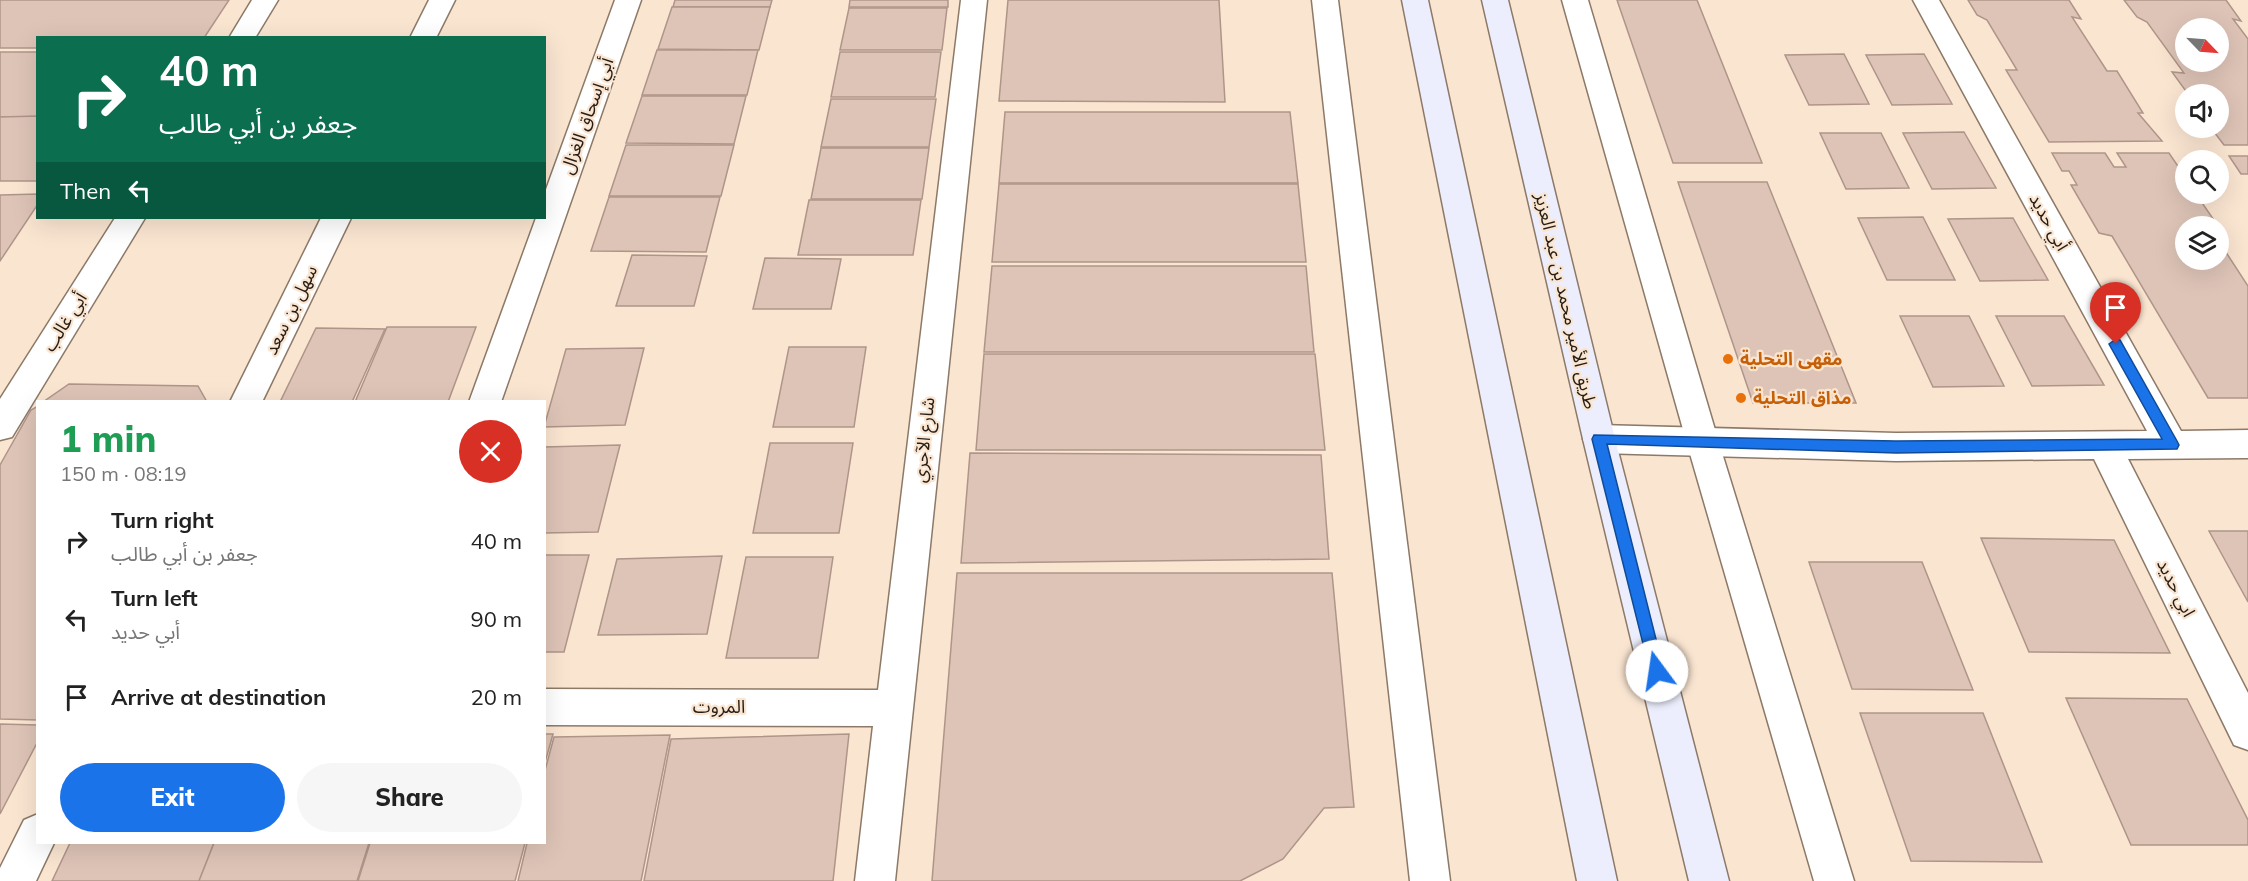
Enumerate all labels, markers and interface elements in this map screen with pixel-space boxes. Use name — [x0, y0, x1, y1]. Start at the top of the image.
north arrow — [2175, 18, 2229, 72]
map controls — [2175, 18, 2229, 270]
text: 40 m — [159, 44, 259, 97]
street label: أبي إسحاق الغزال — [555, 54, 620, 178]
icon: right — [60, 60, 138, 138]
button: sound — [2175, 84, 2229, 138]
text: جعفر بن أبي طالب — [159, 106, 357, 140]
button: search — [2175, 150, 2229, 204]
icon: left — [123, 174, 156, 207]
text: Then — [60, 177, 111, 205]
street label: طريق الأمير محمد بن عبد العزيز — [1530, 189, 1603, 411]
street label: أبي حديد — [2022, 189, 2075, 256]
button: layers — [2175, 216, 2229, 270]
street label: سهل بن سعد — [259, 261, 322, 358]
pin — [2090, 282, 2141, 344]
street label: أبي غالب — [37, 288, 94, 357]
icon: arrive — [2099, 291, 2132, 324]
place label: مقهى التحلية — [1740, 347, 1843, 370]
marker: مقهى التحلية — [1721, 352, 1735, 366]
place label: مذاق التحلية — [1753, 386, 1852, 409]
marker: مذاق التحلية — [1734, 391, 1748, 405]
street label: شارع الآجري — [908, 396, 942, 484]
text: 1 min — [60, 416, 156, 461]
button: close — [459, 420, 522, 483]
text: 150 m · 08:19 — [60, 461, 186, 486]
text: Turn right — [111, 506, 214, 534]
icon: right — [60, 525, 93, 558]
text: 40 m — [471, 527, 522, 555]
text: جعفر بن أبي طالب — [111, 541, 258, 566]
street label: ابي حديد — [2150, 555, 2201, 622]
text: Turn left — [111, 584, 198, 612]
icon: left — [60, 603, 93, 636]
text: 90 m — [471, 605, 522, 633]
text: أبي حديد — [111, 619, 180, 644]
position arrow — [1625, 639, 1689, 703]
icon: arrive — [60, 681, 93, 714]
text: Arrive at destination — [111, 683, 326, 711]
text: 20 m — [471, 683, 522, 711]
street label: المروت — [693, 695, 745, 718]
button: Exit — [60, 763, 285, 832]
button: Share — [297, 763, 522, 832]

